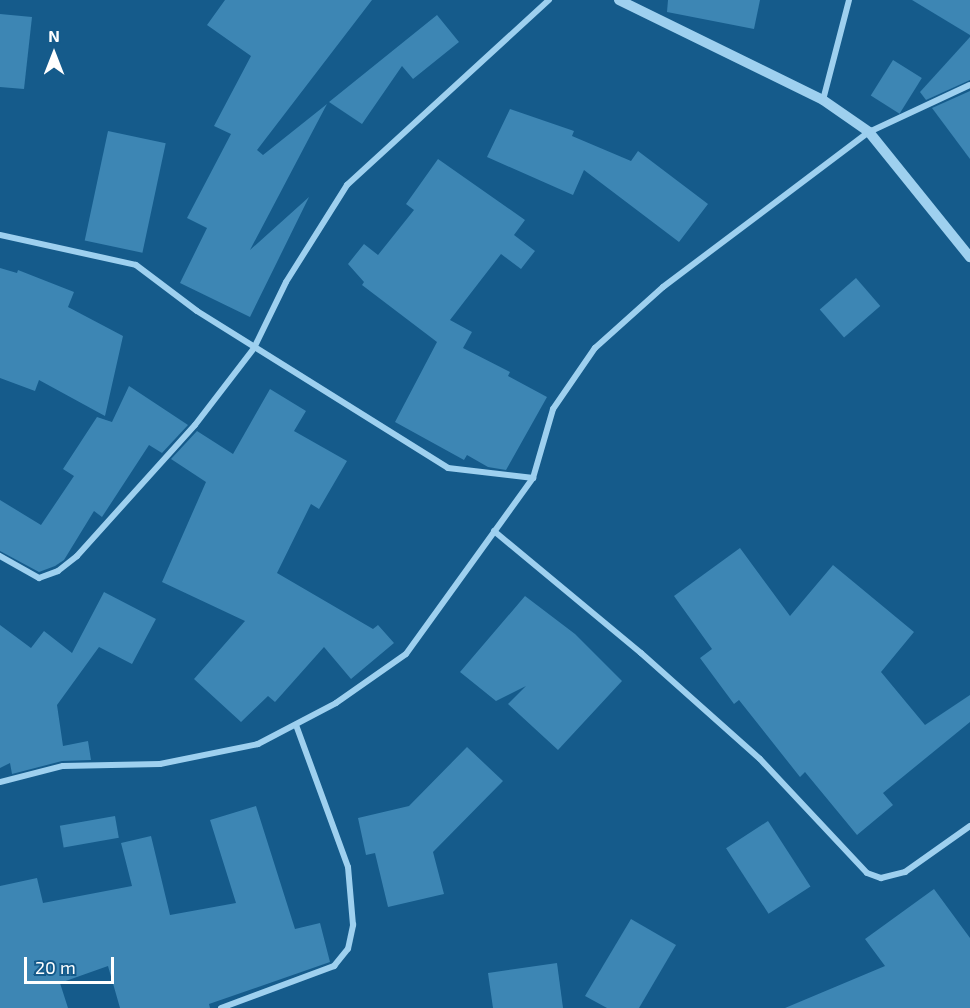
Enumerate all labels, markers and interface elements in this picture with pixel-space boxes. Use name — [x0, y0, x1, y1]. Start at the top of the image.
north arrow — [24, 24, 84, 84]
text: N — [48, 26, 60, 45]
scale bar — [27, 945, 117, 983]
text: 20 m — [35, 956, 76, 978]

